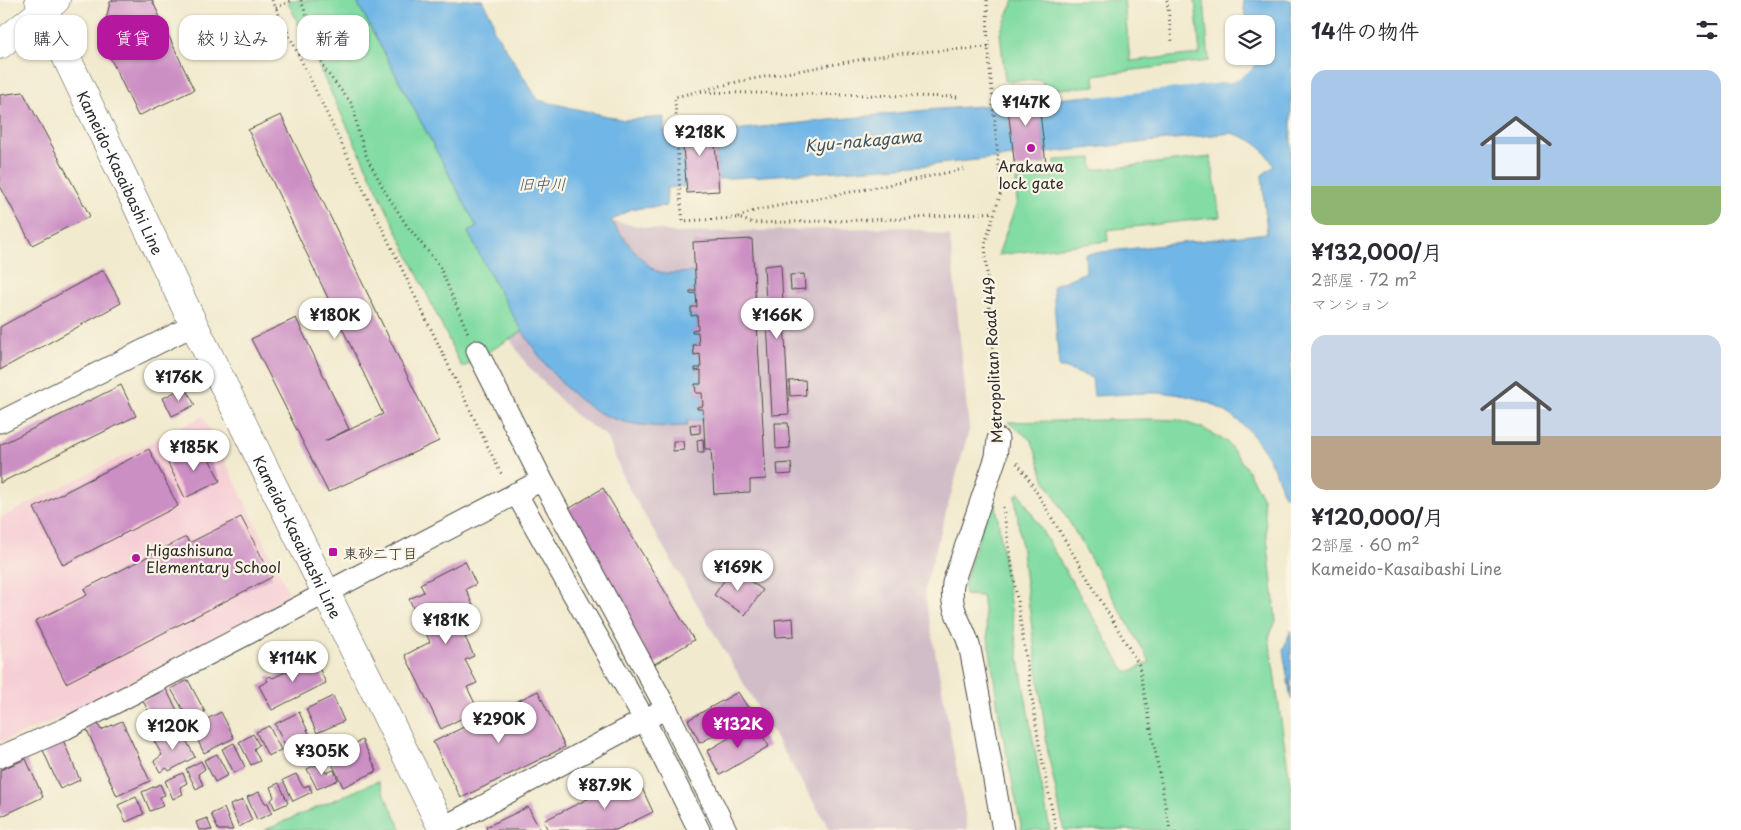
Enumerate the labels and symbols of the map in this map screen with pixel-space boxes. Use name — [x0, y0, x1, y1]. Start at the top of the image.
pin: ¥147K — [991, 84, 1061, 127]
street label: Kameido-Kasaibashi Line — [72, 87, 170, 258]
pin: ¥218K — [665, 114, 735, 157]
water label: Kyu-nakagawa — [803, 123, 923, 157]
marker: Arakawa lock gate — [1025, 142, 1037, 154]
place label: Arakawa lock gate — [998, 154, 1065, 194]
water label: 旧中川 — [518, 171, 566, 195]
street label: Metropolitan Road 449 — [976, 276, 1008, 444]
pin: ¥180K — [300, 298, 370, 340]
pin: ¥166K — [742, 298, 812, 340]
pin: ¥176K — [144, 360, 214, 402]
pin: ¥185K — [159, 430, 229, 472]
street label: Kameido-Kasaibashi Line — [248, 451, 348, 622]
place label: Higashisuna Elementary School — [146, 538, 281, 578]
place label: 東砂二丁目 — [343, 541, 418, 564]
marker: 東砂二丁目 — [327, 546, 339, 558]
pin: ¥169K — [703, 550, 773, 592]
marker: Higashisuna Elementary School — [130, 552, 142, 564]
pin: ¥181K — [411, 602, 481, 645]
pin: ¥114K — [258, 640, 328, 683]
pin: ¥290K — [464, 702, 534, 744]
pin: ¥132K — [703, 706, 773, 749]
pin: ¥120K — [138, 708, 208, 751]
pin: ¥305K — [287, 734, 357, 776]
pin: ¥87.9K — [564, 768, 646, 810]

